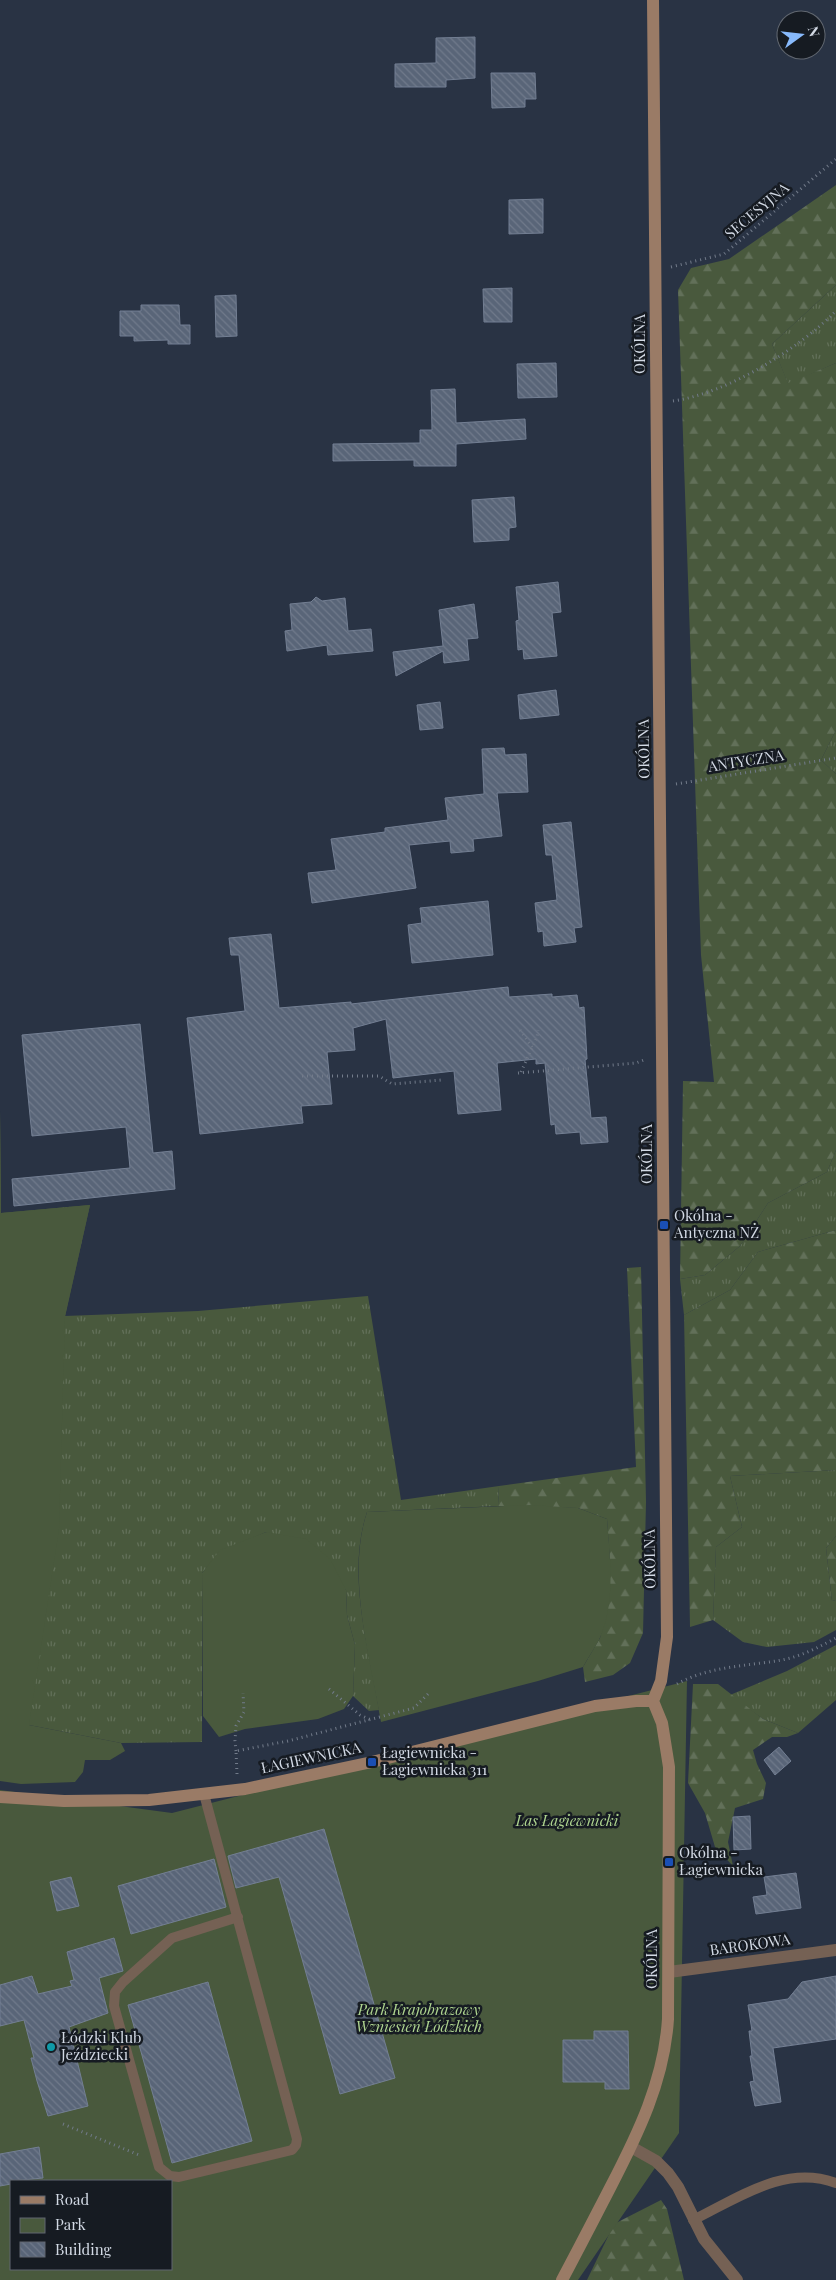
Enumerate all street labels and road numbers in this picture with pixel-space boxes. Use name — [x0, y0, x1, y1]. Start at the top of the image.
street label: SECESYJNA — [720, 177, 793, 243]
street label: OKÓLNA — [629, 314, 649, 374]
street label: OKÓLNA — [632, 718, 654, 779]
street label: ANTYCZNA — [705, 744, 786, 776]
street label: OKÓLNA — [636, 1124, 656, 1184]
street label: OKÓLNA — [638, 1528, 660, 1589]
street label: ŁAGIEWNICKA — [259, 1737, 363, 1777]
street label: BAROKOWA — [708, 1928, 792, 1960]
street label: OKÓLNA — [641, 1929, 661, 1989]

